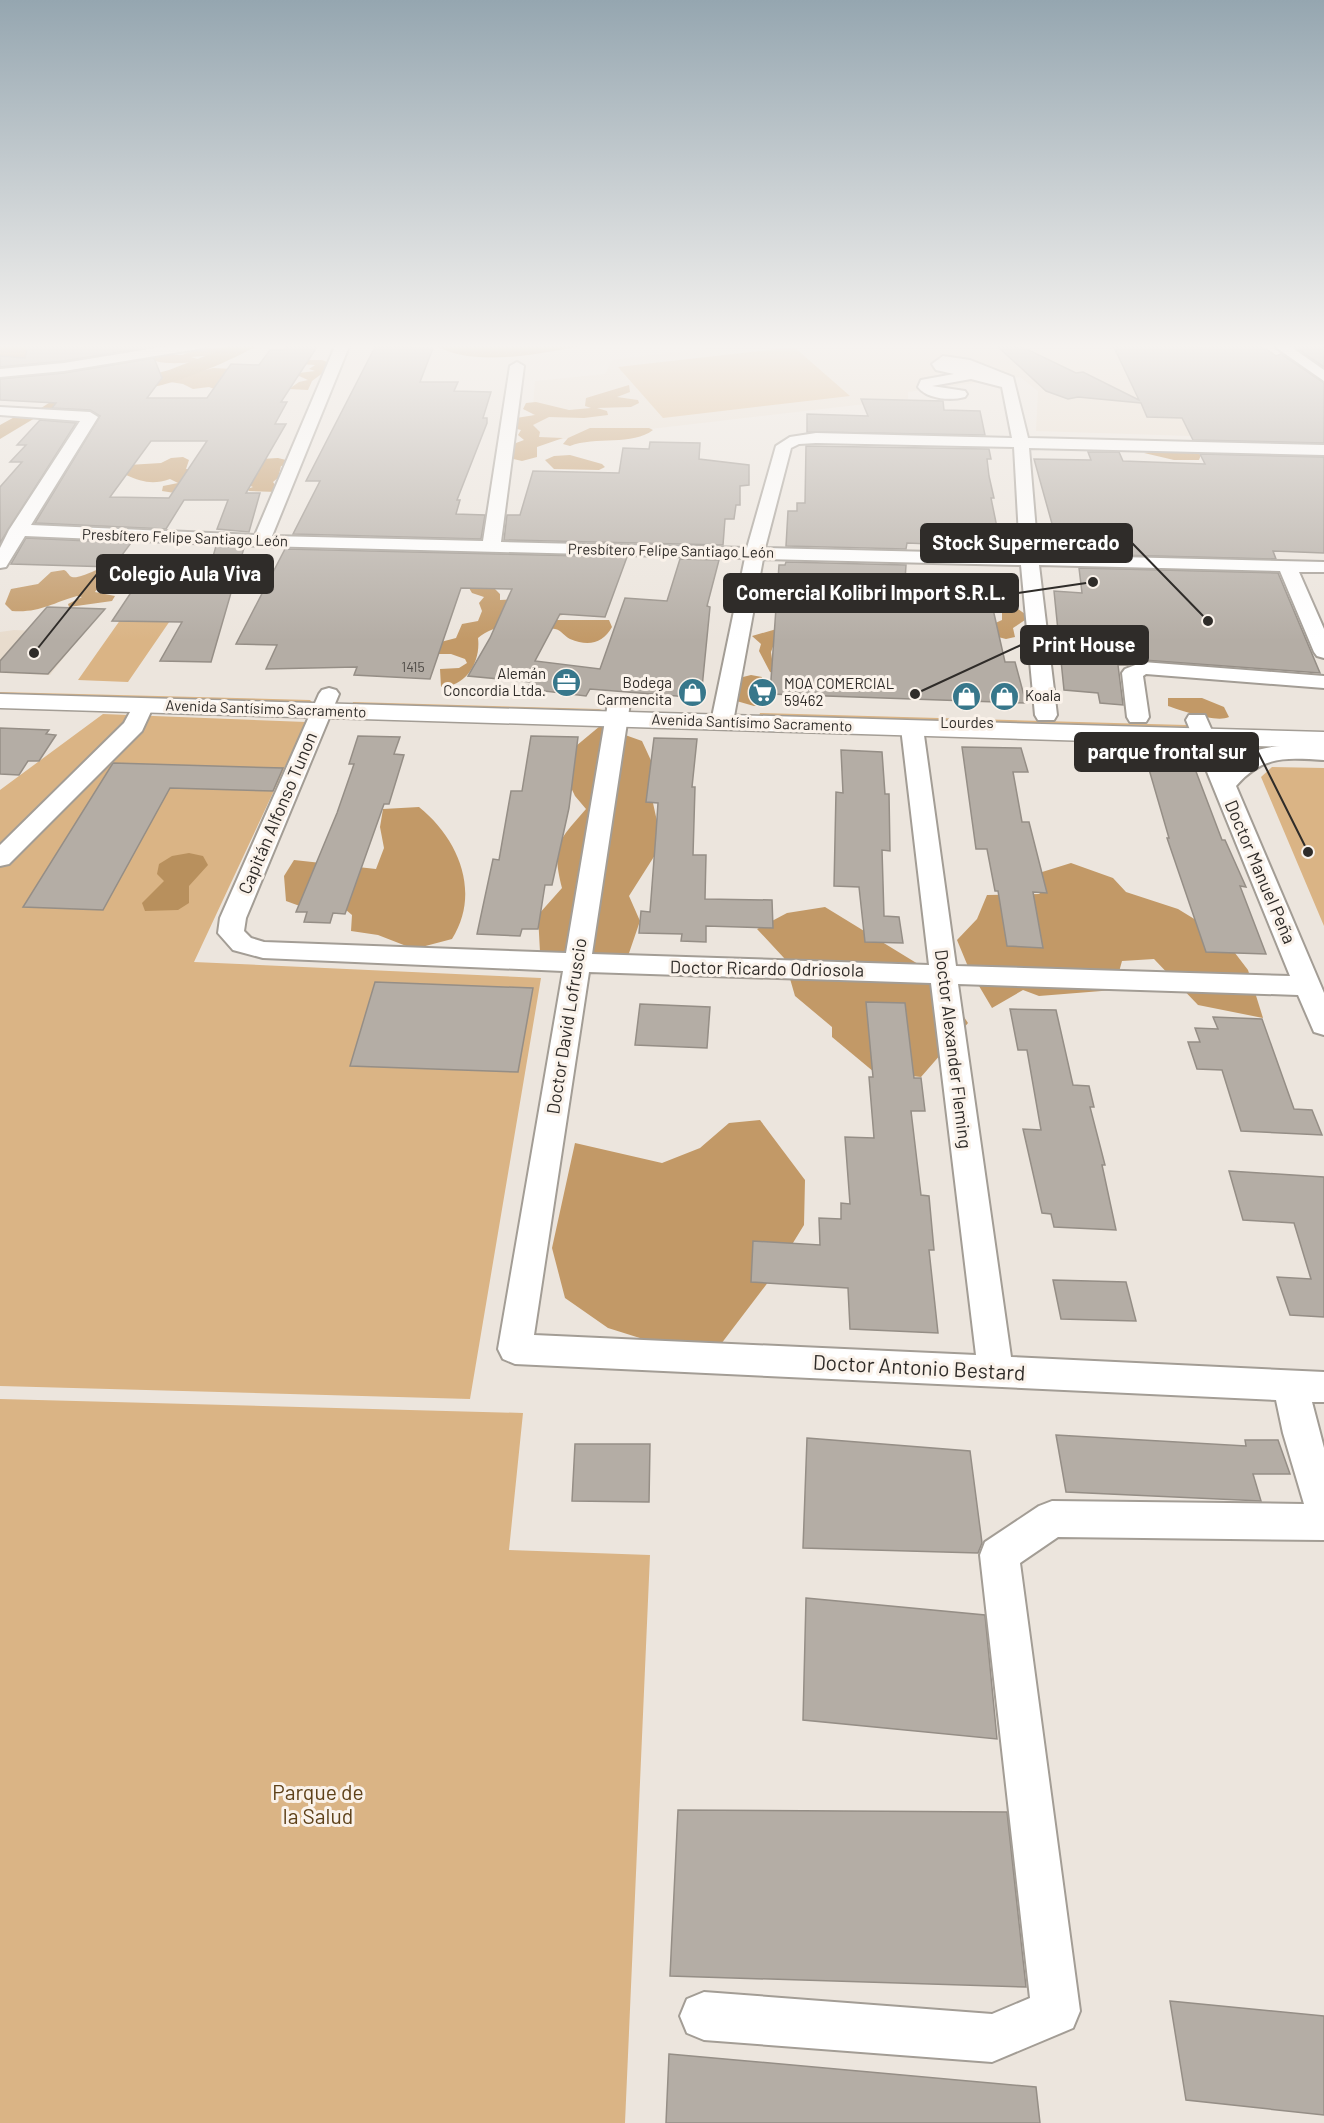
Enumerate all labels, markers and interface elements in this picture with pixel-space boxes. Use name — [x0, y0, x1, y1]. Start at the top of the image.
street label: Presbítero Felipe Santiago León — [82, 524, 288, 550]
callout: Stock Supermercado — [921, 524, 1132, 562]
text: Stock Supermercado — [932, 530, 1120, 554]
street label: Presbítero Felipe Santiago León — [568, 539, 774, 561]
callout: Colegio Aula Viva — [97, 555, 273, 593]
text: Colegio Aula Viva — [109, 561, 261, 585]
callout: Comercial Kolibri Import S.R.L. — [724, 574, 1018, 612]
text: Comercial Kolibri Import S.R.L. — [736, 580, 1006, 604]
callout: Print House — [1021, 626, 1148, 664]
text: Print House — [1033, 632, 1135, 656]
house number: 1415 — [401, 658, 425, 675]
place label: Alemán Concordia Ltda. — [443, 664, 546, 699]
office icon: Alemán Concordia Ltda. — [551, 667, 583, 699]
place label: Bodega Carmencita — [597, 673, 672, 708]
place label: MOA COMERCIAL 59462 — [784, 674, 894, 709]
shop icon: Bodega Carmencita — [677, 676, 709, 708]
supermarket icon: MOA COMERCIAL 59462 — [747, 677, 779, 709]
shop icon: Lourdes — [951, 680, 983, 712]
shop icon: Koala — [988, 680, 1020, 712]
place label: Koala — [1025, 686, 1061, 704]
street label: Avenida Santísimo Sacramento — [165, 695, 367, 721]
street label: Avenida Santísimo Sacramento — [651, 709, 853, 735]
place label: Lourdes — [940, 713, 994, 731]
street label: Capitán Alfonso Tunon — [233, 728, 321, 897]
callout: parque frontal sur — [1075, 733, 1258, 771]
text: parque frontal sur — [1087, 739, 1247, 763]
street label: Doctor Manuel Peña — [1221, 796, 1301, 947]
street label: Doctor David Lofruscio — [541, 936, 591, 1116]
street label: Doctor Alexander Fleming — [931, 948, 977, 1150]
street label: Doctor Ricardo Odriosola — [670, 955, 864, 981]
street label: Doctor Antonio Bestard — [812, 1348, 1026, 1385]
park label: Parque de la Salud — [272, 1779, 364, 1828]

